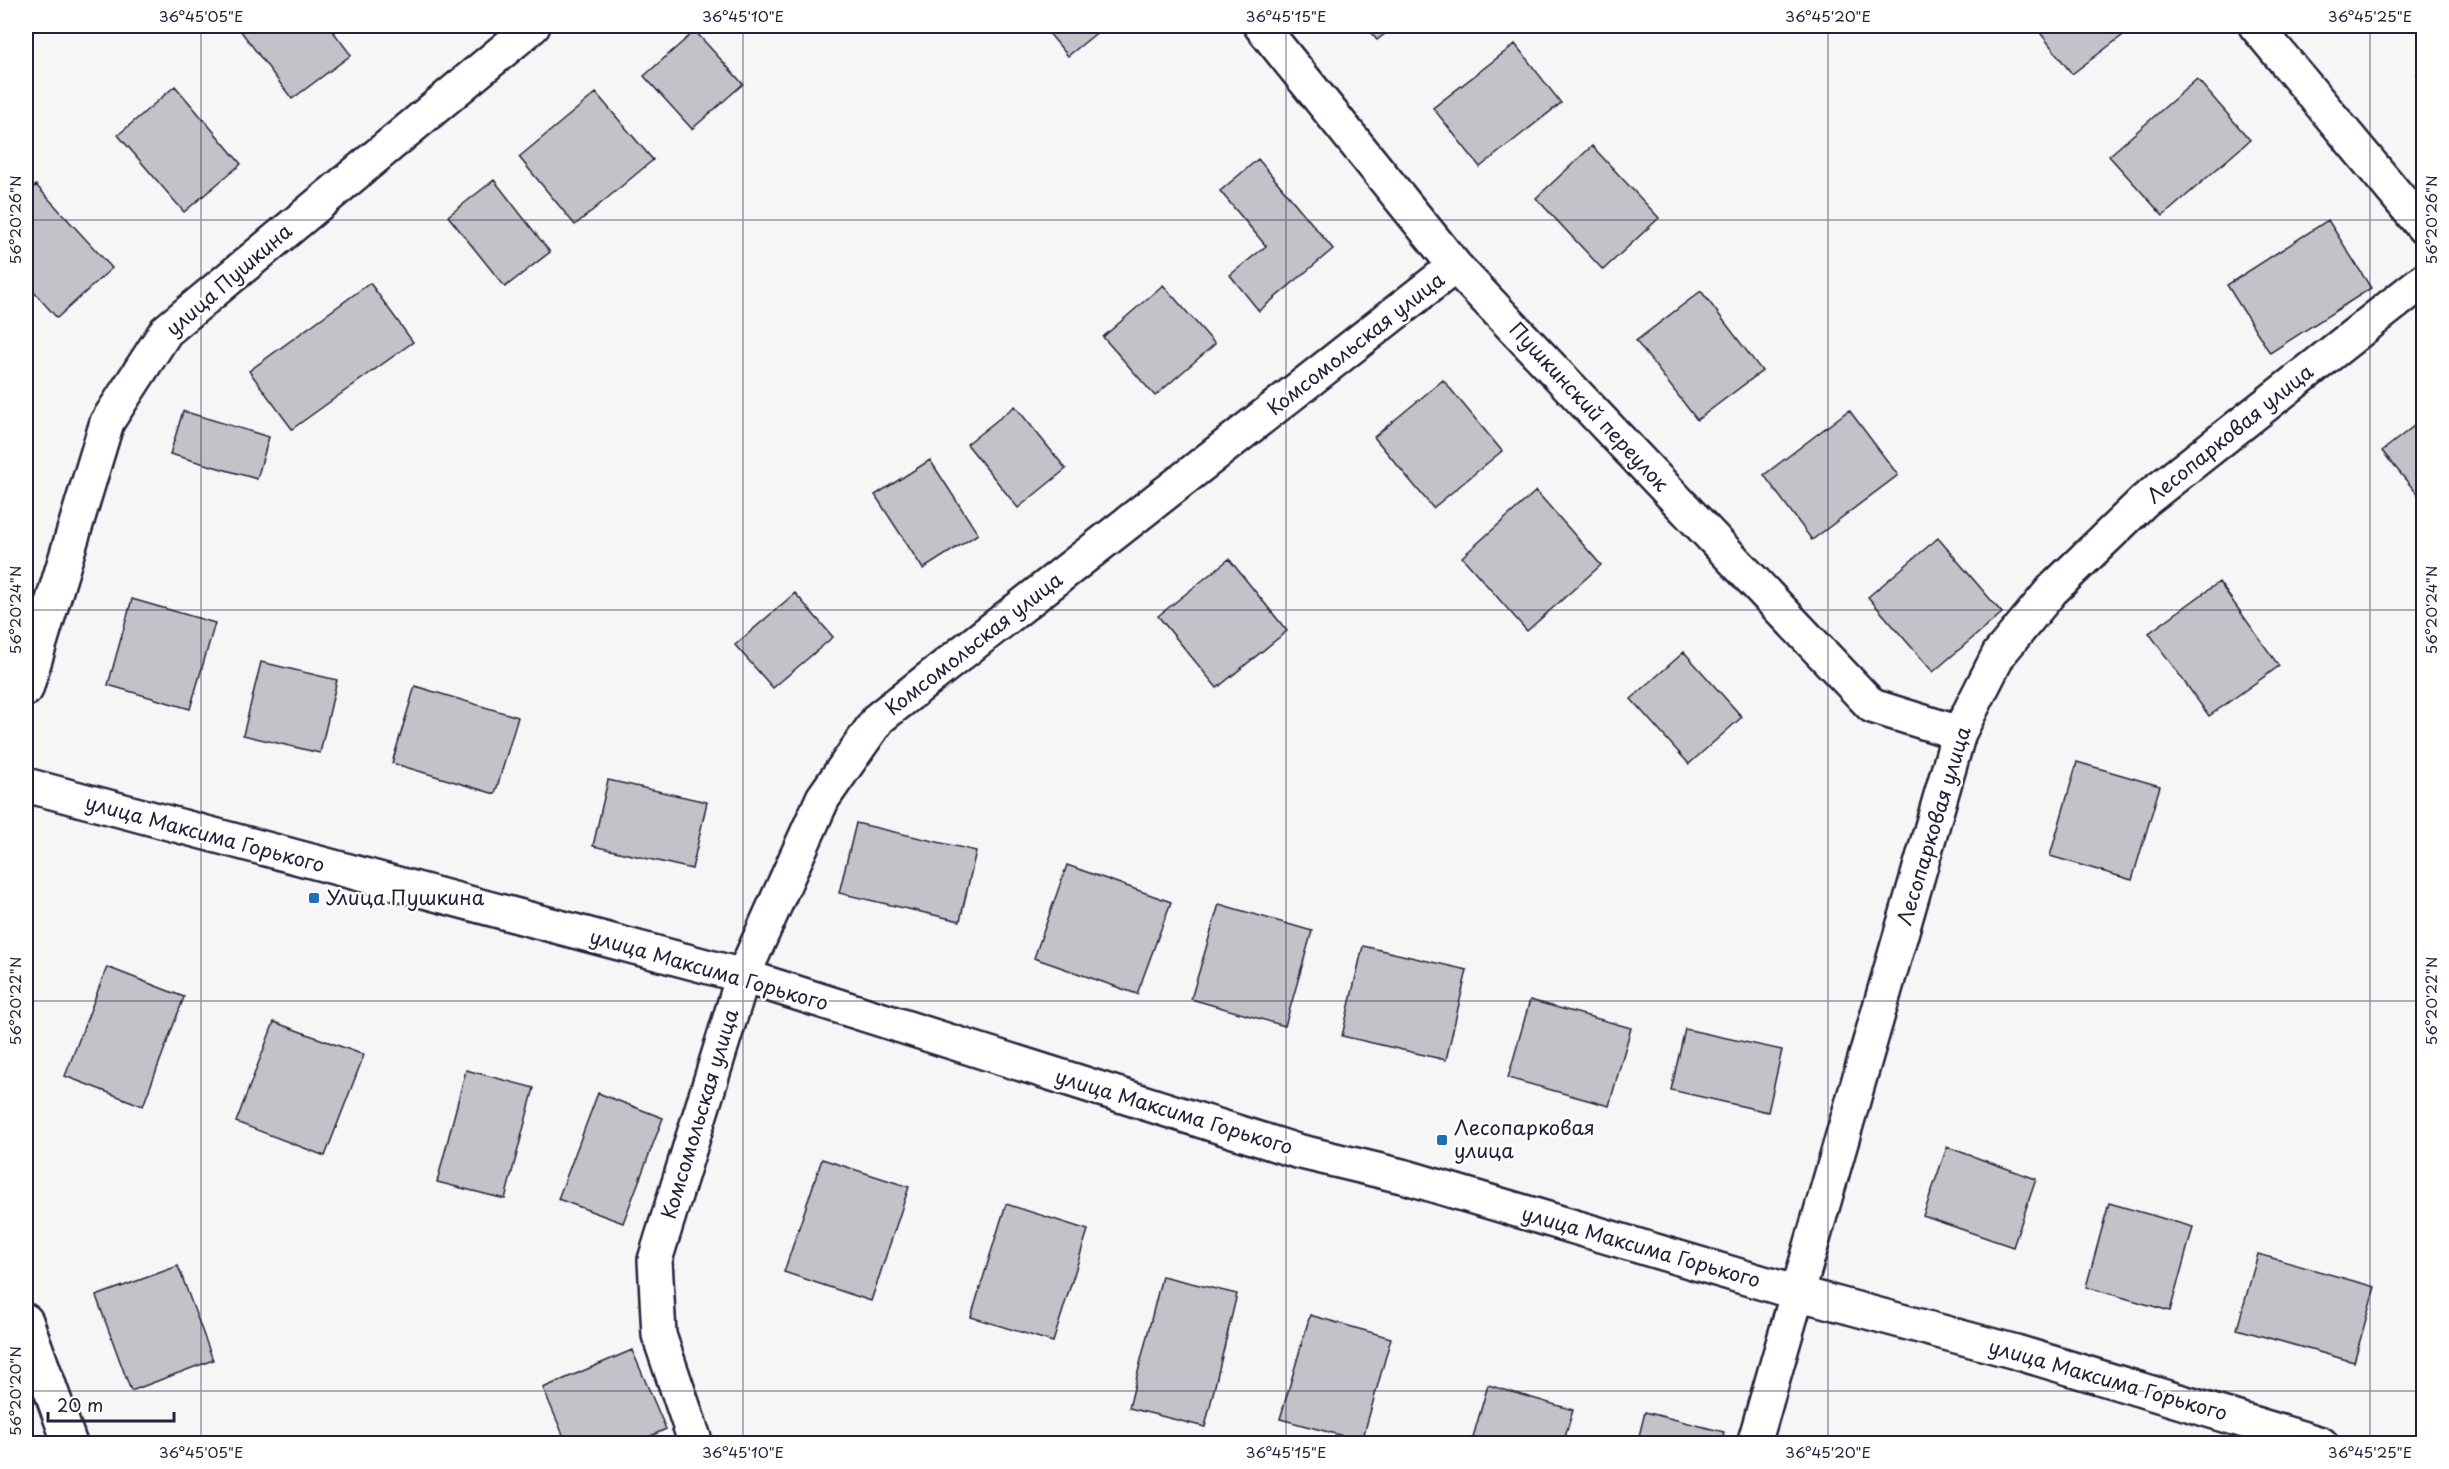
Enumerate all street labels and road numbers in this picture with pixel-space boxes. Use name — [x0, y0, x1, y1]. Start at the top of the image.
street label: улица Пушкина — [159, 216, 298, 343]
street label: Комсомольская улица — [1260, 264, 1451, 422]
street label: Пушкинский переулок — [1503, 315, 1677, 498]
street label: Лесопарковая улица — [2140, 356, 2319, 510]
street label: Комсомольская улица — [878, 564, 1069, 722]
street label: Лесопарковая улица — [1888, 722, 1978, 929]
street label: улица Максима Горького — [82, 787, 328, 879]
street label: улица Максима Горького — [586, 921, 832, 1017]
street label: Комсомольская улица — [653, 1005, 745, 1222]
street label: улица Максима Горького — [1052, 1061, 1297, 1161]
street label: улица Максима Горького — [1518, 1198, 1764, 1294]
street label: улица Максима Горького — [1985, 1331, 2231, 1427]

